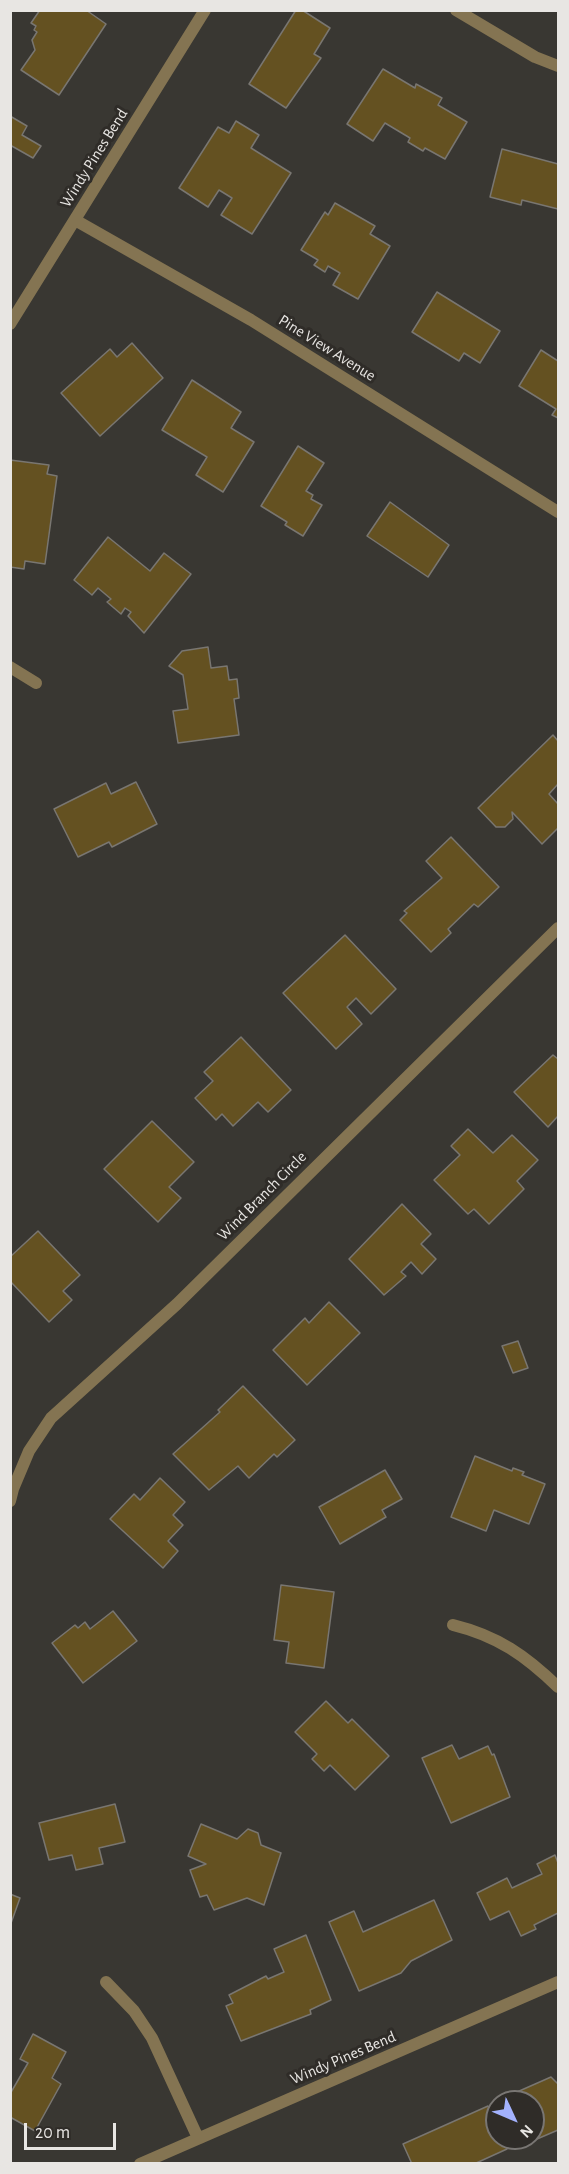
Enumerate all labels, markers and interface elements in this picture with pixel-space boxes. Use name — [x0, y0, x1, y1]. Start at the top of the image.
street label: Windy Pines Bend — [56, 105, 132, 211]
street label: Pine View Avenue — [275, 311, 379, 385]
street label: Wind Branch Circle — [213, 1147, 311, 1245]
street label: Windy Pines Bend — [287, 2027, 399, 2089]
north arrow — [485, 2090, 545, 2150]
scale bar — [27, 2111, 118, 2149]
text: N — [517, 2122, 536, 2141]
text: 20 m — [35, 2124, 70, 2142]

